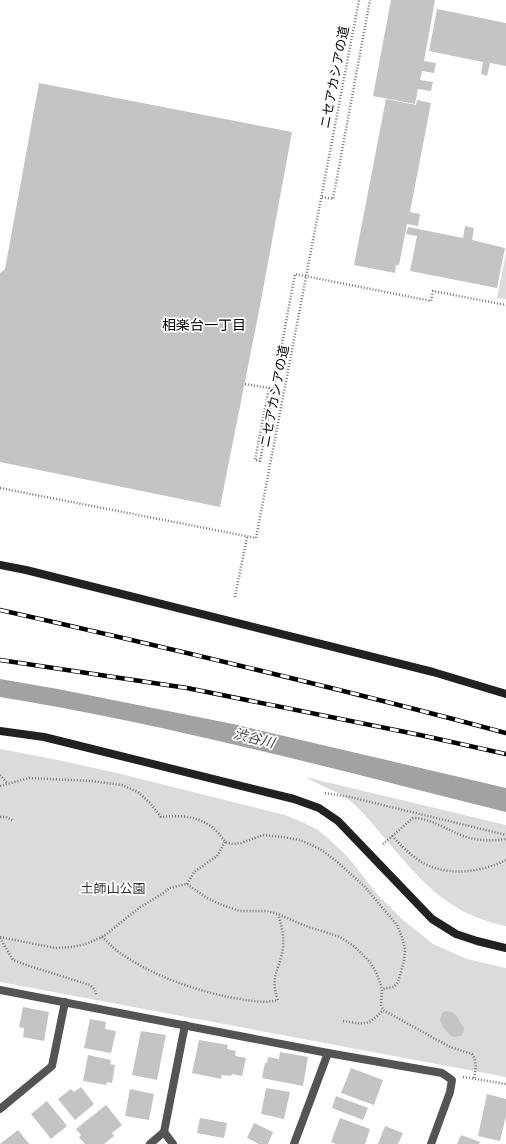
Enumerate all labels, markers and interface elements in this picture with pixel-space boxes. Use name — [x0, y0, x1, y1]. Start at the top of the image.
street label: ニセアカシアの道 — [317, 25, 352, 130]
district label: 相楽台一丁目 — [162, 317, 246, 334]
street label: ニセアカシアの道 — [257, 344, 292, 449]
water label: 渋谷川 — [231, 725, 278, 752]
park label: 土師山公園 — [80, 881, 146, 896]

